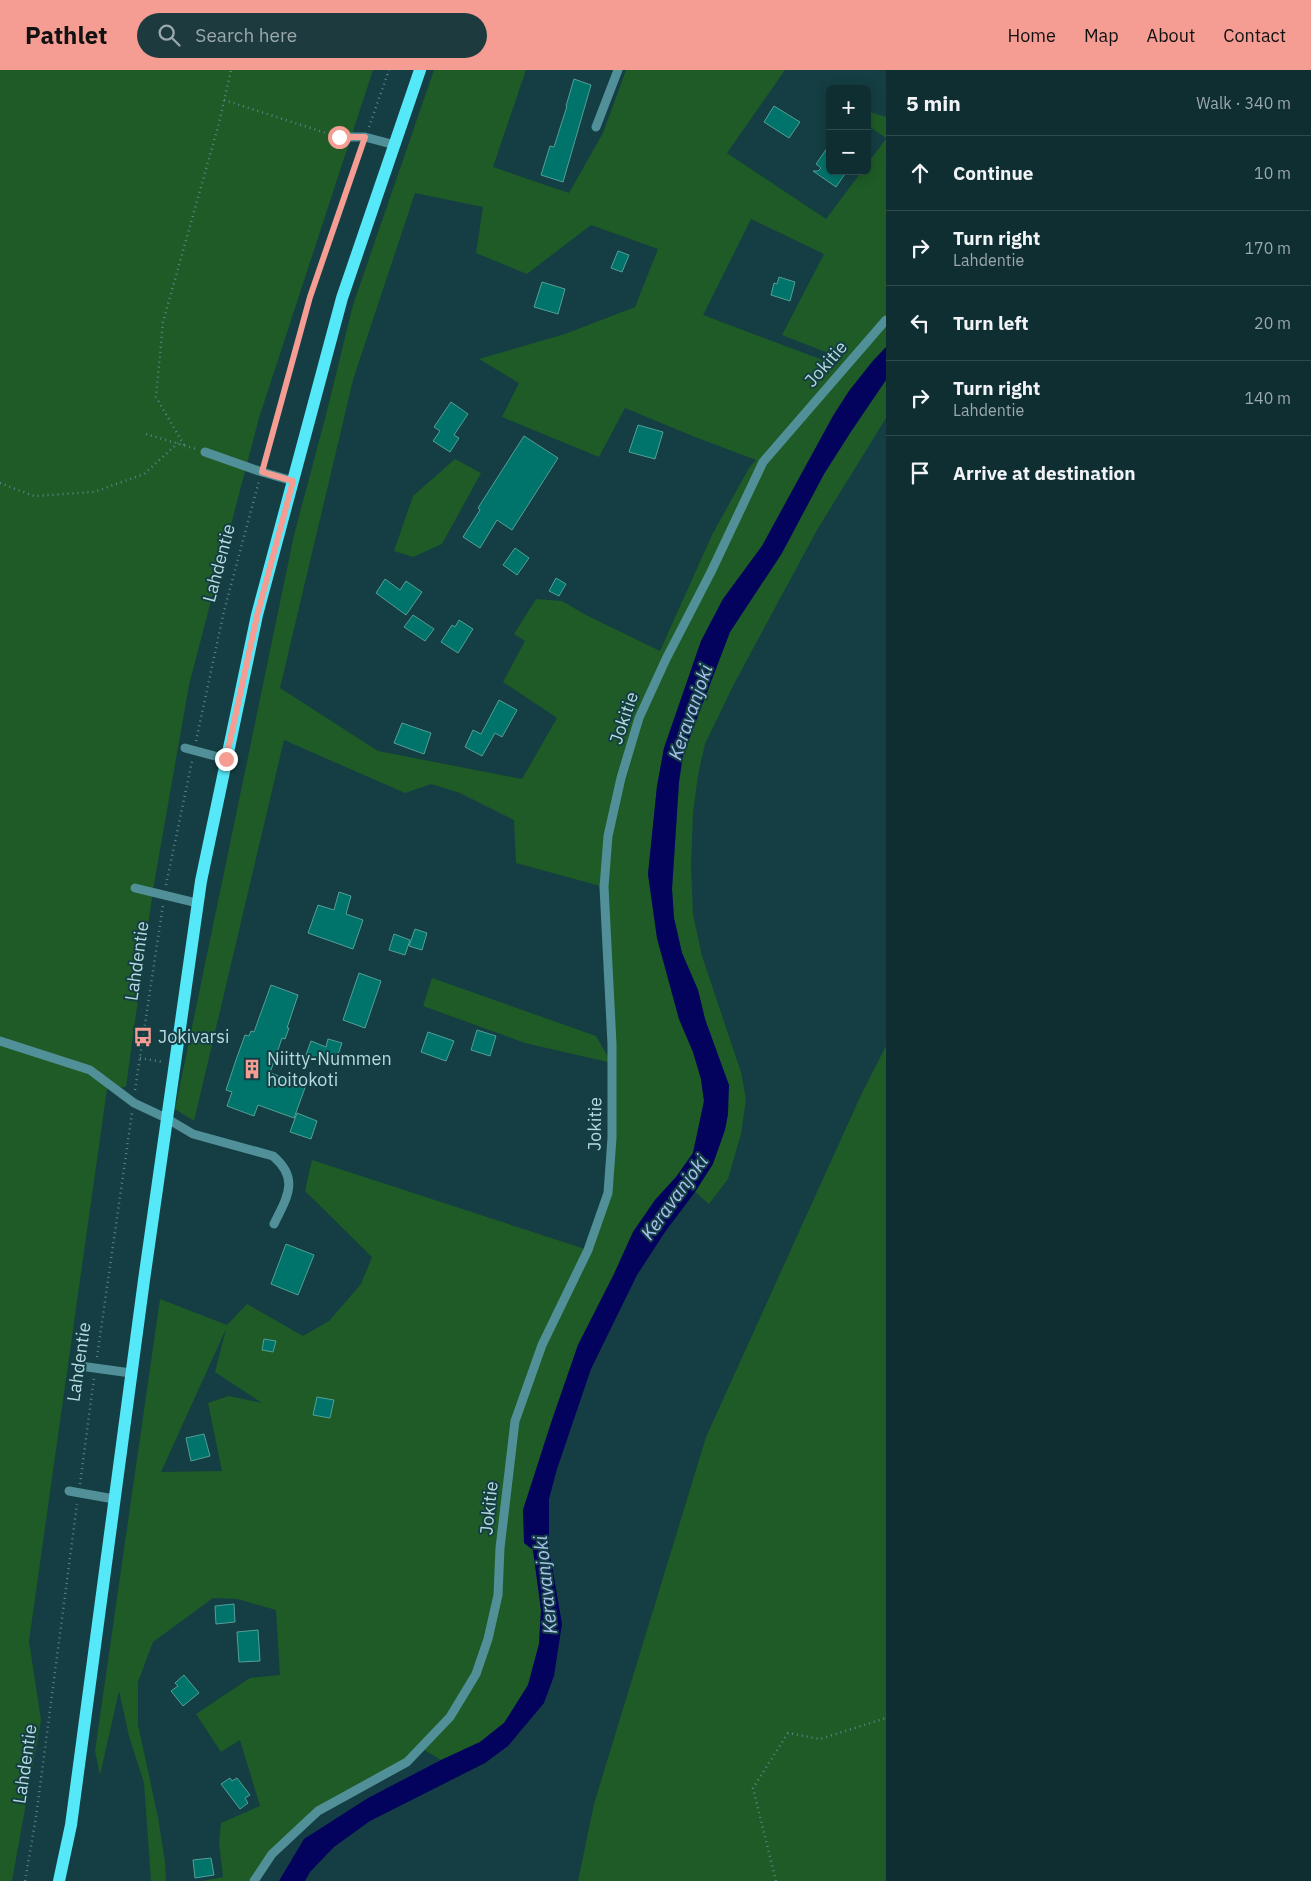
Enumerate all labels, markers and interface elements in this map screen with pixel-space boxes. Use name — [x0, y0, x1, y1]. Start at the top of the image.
search box — [137, 13, 487, 58]
text: Pathlet — [25, 19, 107, 51]
icon: search — [155, 21, 183, 49]
text: Search here — [195, 23, 297, 47]
text: Home — [1008, 24, 1056, 47]
text: Map — [1084, 24, 1119, 47]
text: About — [1147, 24, 1195, 47]
text: Contact — [1223, 24, 1286, 47]
map controls — [826, 85, 871, 175]
button: + — [826, 85, 871, 130]
text: 5 min — [906, 89, 961, 117]
text: Walk · 340 m — [1196, 93, 1291, 113]
route start — [328, 126, 351, 149]
button: − — [826, 130, 871, 175]
icon: ahead — [906, 159, 934, 187]
text: Continue — [953, 161, 1033, 185]
text: 10 m — [1254, 163, 1291, 183]
text: Turn right — [953, 226, 1040, 250]
icon: right — [906, 234, 934, 262]
text: 170 m — [1244, 238, 1291, 258]
text: Lahdentie — [953, 250, 1024, 270]
icon: left — [906, 309, 934, 337]
text: Turn left — [953, 311, 1029, 335]
text: 20 m — [1254, 313, 1291, 333]
street label: Jokitie — [799, 336, 852, 392]
text: Turn right — [953, 376, 1040, 400]
icon: right — [906, 384, 934, 412]
text: 140 m — [1244, 388, 1291, 408]
text: Lahdentie — [953, 400, 1024, 420]
icon: arrive — [906, 459, 934, 487]
text: Arrive at destination — [953, 461, 1136, 485]
street label: Lahdentie — [197, 521, 240, 605]
water label: Keravanjoki — [662, 660, 718, 763]
street label: Jokitie — [604, 688, 643, 747]
route end — [215, 748, 238, 771]
street label: Lahdentie — [120, 920, 153, 1002]
place label: Jokivarsi — [158, 1025, 229, 1048]
bus stop icon: Jokivarsi — [132, 1026, 154, 1048]
place label: Niitty-Nummen hoitokoti — [267, 1047, 392, 1091]
building icon: Niitty-Nummen hoitokoti — [241, 1058, 263, 1080]
street label: Jokitie — [583, 1097, 606, 1151]
water label: Keravanjoki — [635, 1149, 713, 1244]
street label: Lahdentie — [62, 1321, 95, 1403]
street label: Jokitie — [474, 1480, 503, 1536]
water label: Keravanjoki — [528, 1533, 562, 1636]
street label: Lahdentie — [8, 1723, 41, 1805]

